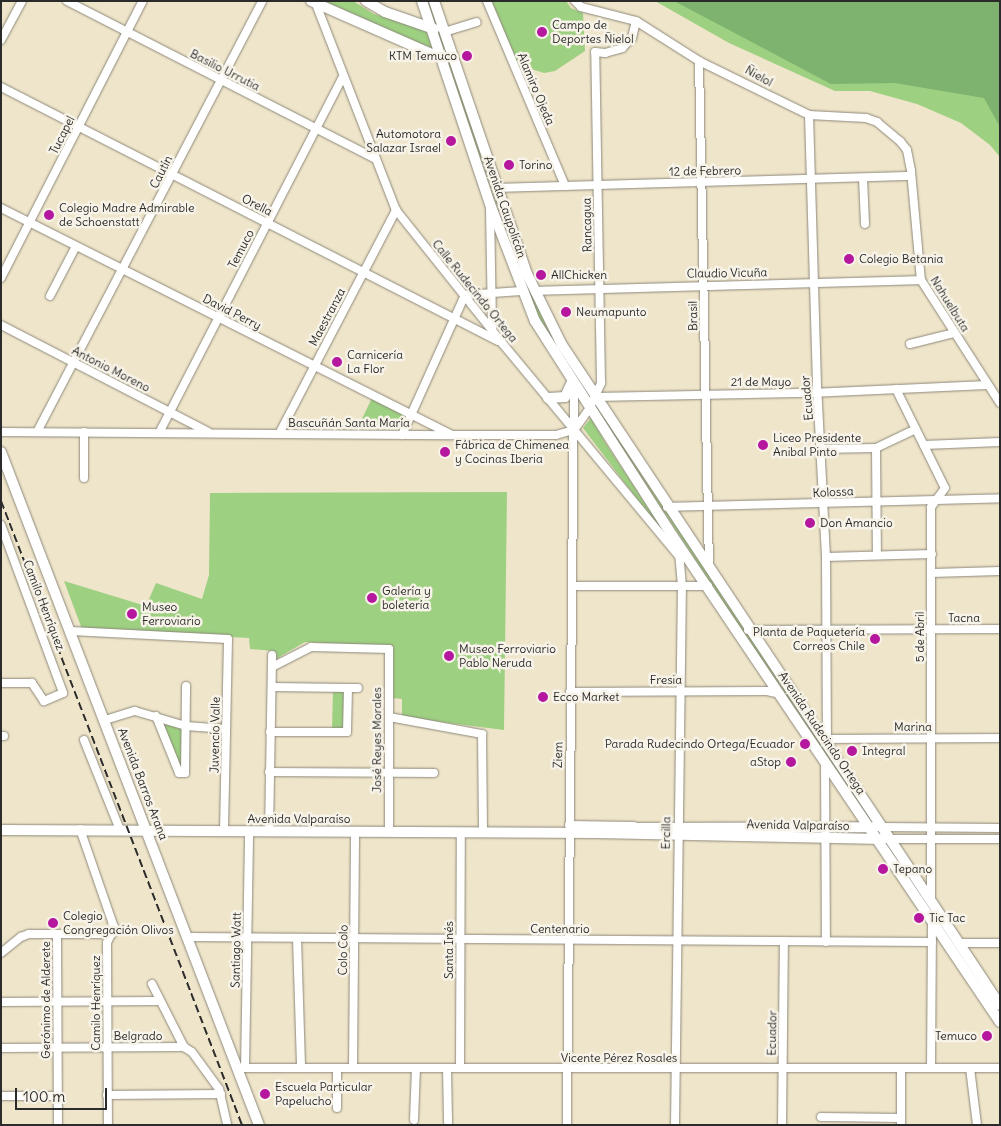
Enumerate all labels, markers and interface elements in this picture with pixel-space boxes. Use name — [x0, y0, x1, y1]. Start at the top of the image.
place label: Campo de Deportes Ñielol — [552, 18, 634, 46]
marker: Campo de Deportes Ñielol — [536, 26, 548, 38]
street label: Basilio Urrutia — [188, 46, 262, 94]
place label: KTM Temuco — [389, 49, 457, 63]
marker: KTM Temuco — [461, 50, 473, 62]
street label: Alamiro Ojeda — [514, 51, 558, 127]
street label: Ñielol — [743, 63, 775, 89]
street label: Tucapel — [46, 113, 78, 157]
place label: Automotora Salazar Israel — [366, 127, 441, 155]
marker: Automotora Salazar Israel — [445, 135, 457, 147]
street label: Cautín — [147, 153, 175, 191]
street label: Avenida Caupolicán — [481, 154, 529, 260]
place label: Torino — [519, 158, 553, 172]
marker: Torino — [503, 159, 515, 171]
street label: 12 de Febrero — [669, 163, 741, 179]
street label: Orella — [239, 191, 275, 219]
street label: Rancagua — [579, 198, 595, 252]
place label: Colegio Madre Admirable de Schoenstatt — [59, 201, 194, 229]
marker: Colegio Madre Admirable de Schoenstatt — [43, 209, 55, 221]
street label: Temuco — [225, 227, 257, 271]
street label: Calle Rudecindo Ortega — [429, 237, 521, 345]
place label: Colegio Betania — [859, 252, 943, 266]
marker: Colegio Betania — [843, 253, 855, 265]
street label: Claudio Vicuña — [686, 265, 768, 281]
place label: AllChicken — [551, 268, 607, 282]
marker: AllChicken — [535, 269, 547, 281]
street label: Nahuelbuta — [927, 274, 973, 334]
street label: Maestranza — [306, 286, 348, 348]
street label: David Perry — [200, 291, 264, 333]
street label: Brasil — [686, 301, 700, 331]
place label: Neumapunto — [576, 305, 647, 319]
marker: Neumapunto — [560, 306, 572, 318]
street label: Antonio Moreno — [70, 343, 152, 395]
place label: Carnicería La Flor — [347, 348, 403, 376]
marker: Carnicería La Flor — [331, 356, 343, 368]
street label: 21 de Mayo — [731, 375, 791, 389]
street label: Ecuador — [798, 375, 816, 421]
street label: Bascuñán Santa María — [288, 416, 410, 430]
place label: Liceo Presidente Anibal Pinto — [773, 431, 861, 459]
place label: Fábrica de Chimenea y Cocinas Iberia — [455, 438, 569, 466]
marker: Liceo Presidente Anibal Pinto — [757, 439, 769, 451]
marker: Fábrica de Chimenea y Cocinas Iberia — [439, 446, 451, 458]
street label: Kolossa — [812, 484, 854, 500]
place label: Don Amancio — [820, 516, 893, 530]
marker: Don Amancio — [804, 517, 816, 529]
street label: Camilo Henríquez — [20, 558, 68, 652]
place label: Galería y boletería — [382, 584, 431, 612]
marker: Galería y boletería — [366, 592, 378, 604]
place label: Museo Ferroviario — [142, 600, 201, 628]
marker: Museo Ferroviario — [126, 608, 138, 620]
street label: Tacna — [948, 611, 980, 625]
street label: 5 de Abril — [913, 612, 927, 662]
place label: Planta de Paquetería Correos Chile — [753, 625, 865, 653]
marker: Planta de Paquetería Correos Chile — [869, 633, 881, 645]
place label: Museo Ferroviario Pablo Neruda — [459, 642, 556, 670]
marker: Museo Ferroviario Pablo Neruda — [443, 650, 455, 662]
street label: Avenida Rudecindo Ortega — [776, 669, 868, 797]
street label: Fresia — [650, 673, 682, 687]
street label: José Reyes Morales — [370, 687, 384, 793]
place label: Ecco Market — [553, 690, 619, 704]
marker: Ecco Market — [537, 691, 549, 703]
street label: Juvencio Valle — [207, 697, 223, 773]
street label: Marina — [894, 720, 932, 734]
street label: Avenida Barros Arana — [115, 726, 171, 842]
place label: Parada Rudecindo Ortega/Ecuador — [605, 737, 795, 751]
marker: Parada Rudecindo Ortega/Ecuador — [799, 738, 811, 750]
street label: Ziem — [551, 742, 565, 768]
place label: Integral — [862, 744, 905, 758]
marker: Integral — [846, 745, 858, 757]
place label: aStop — [750, 755, 781, 769]
marker: aStop — [785, 756, 797, 768]
street label: Avenida Valparaíso — [247, 812, 351, 826]
street label: Ercilla — [659, 816, 673, 850]
street label: Avenida Valparaíso — [746, 817, 850, 833]
place label: Tepano — [893, 862, 932, 876]
marker: Tepano — [877, 863, 889, 875]
place label: Colegio Congregación Olivos — [63, 909, 174, 937]
place label: Tic Tac — [929, 911, 965, 925]
street label: Santiago Watt — [228, 912, 244, 988]
marker: Tic Tac — [913, 912, 925, 924]
marker: Colegio Congregación Olivos — [47, 917, 59, 929]
street label: Santa Inés — [442, 921, 456, 979]
street label: Centenario — [530, 922, 590, 936]
street label: Colo Colo — [335, 924, 351, 976]
street label: Gerónimo de Alderete — [39, 941, 53, 1059]
street label: Camilo Henríquez — [89, 955, 103, 1051]
street label: Ecuador — [764, 1010, 780, 1056]
street label: Belgrado — [113, 1029, 163, 1043]
place label: Temuco — [935, 1029, 977, 1043]
marker: Temuco — [981, 1030, 993, 1042]
street label: Vicente Pérez Rosales — [561, 1051, 677, 1065]
scale bar — [18, 1078, 110, 1110]
place label: Escuela Particular Papelucho — [275, 1080, 372, 1108]
text: 100 m — [23, 1087, 65, 1106]
marker: Escuela Particular Papelucho — [259, 1088, 271, 1100]

